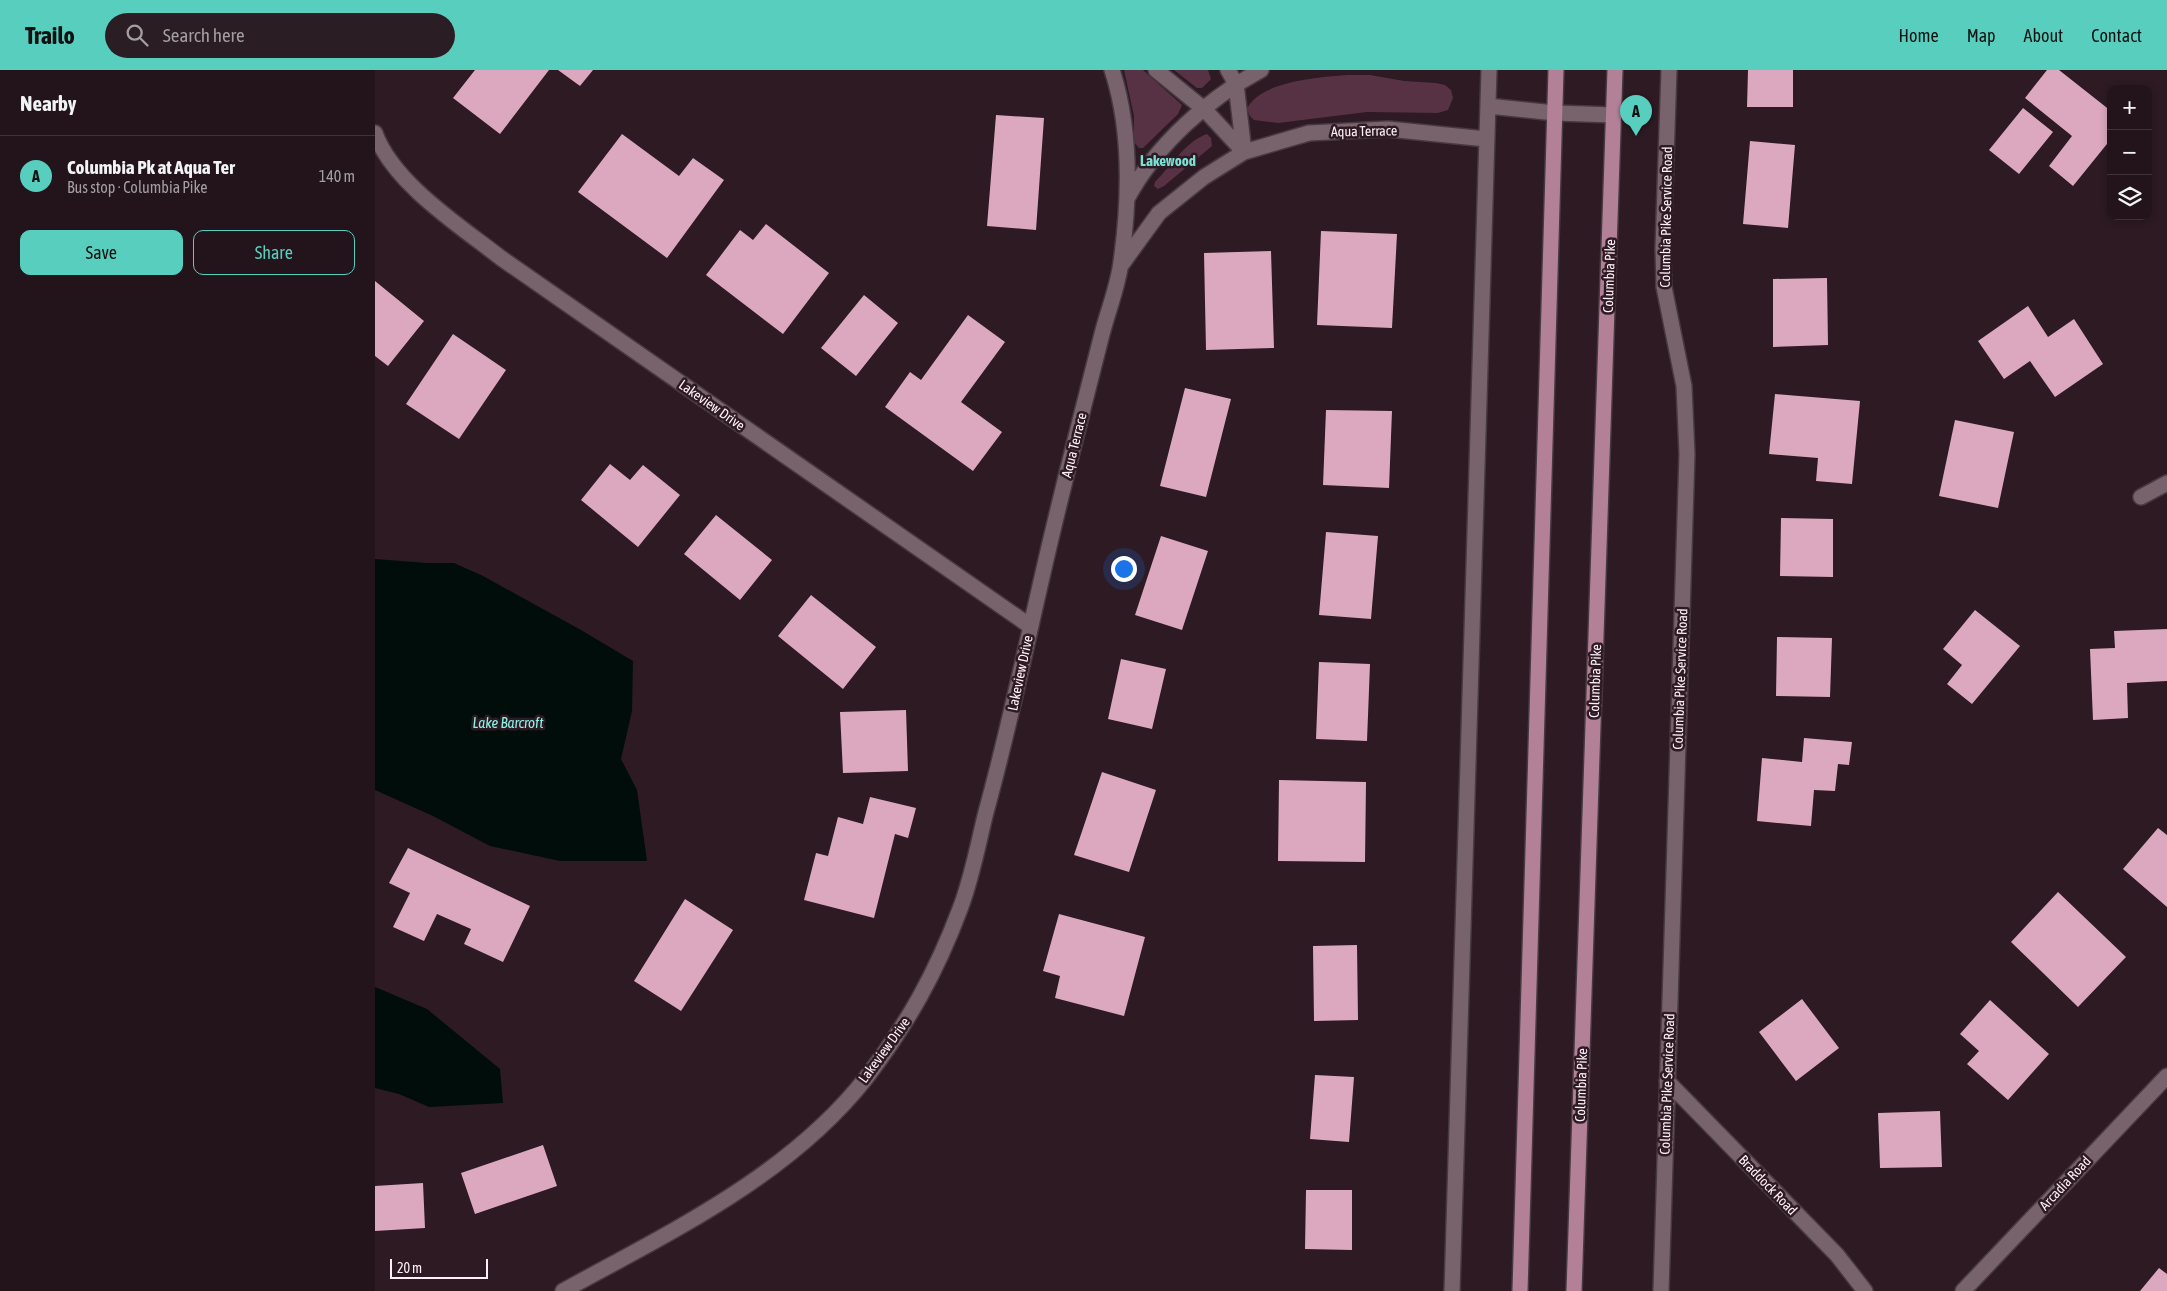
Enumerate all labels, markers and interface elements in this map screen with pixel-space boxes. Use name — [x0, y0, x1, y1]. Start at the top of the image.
search box — [105, 13, 455, 58]
icon: search — [123, 21, 151, 49]
text: Trailo — [25, 22, 75, 49]
text: Search here — [163, 24, 245, 46]
text: Home — [1899, 25, 1939, 46]
text: Map — [1967, 25, 1996, 46]
text: About — [2024, 25, 2063, 46]
text: Contact — [2091, 25, 2142, 46]
map controls — [2107, 85, 2152, 220]
button: + — [2107, 85, 2152, 130]
text: Nearby — [20, 91, 76, 115]
pin: A — [1620, 95, 1652, 136]
street label: Aqua Terrace — [1331, 122, 1397, 140]
button: − — [2107, 130, 2152, 175]
street label: Columbia Pike Service Road — [1657, 146, 1675, 288]
district label: Lakewood — [1140, 152, 1196, 169]
text: Columbia Pk at Aqua Ter — [67, 156, 235, 178]
text: A — [32, 167, 40, 185]
text: 140 m — [319, 167, 355, 185]
button: layers — [2107, 175, 2152, 220]
text: Bus stop · Columbia Pike — [67, 178, 207, 196]
button: Save — [20, 230, 183, 275]
button: Share — [193, 230, 355, 275]
street label: Columbia Pike — [1600, 239, 1618, 313]
street label: Lakeview Drive — [676, 376, 748, 434]
street label: Aqua Terrace — [1058, 411, 1090, 479]
your location — [1111, 556, 1137, 582]
street label: Columbia Pike Service Road — [1670, 608, 1690, 750]
street label: Lakeview Drive — [1004, 634, 1036, 712]
street label: Columbia Pike — [1586, 644, 1604, 718]
water label: Lake Barcroft — [472, 714, 544, 731]
street label: Columbia Pike Service Road — [1657, 1013, 1677, 1155]
street label: Lakeview Drive — [855, 1014, 913, 1086]
street label: Columbia Pike — [1572, 1048, 1590, 1122]
street label: Braddock Road — [1736, 1152, 1800, 1218]
street label: Arcadia Road — [2036, 1153, 2094, 1213]
scale bar — [390, 1256, 487, 1279]
text: 20 m — [397, 1260, 422, 1276]

